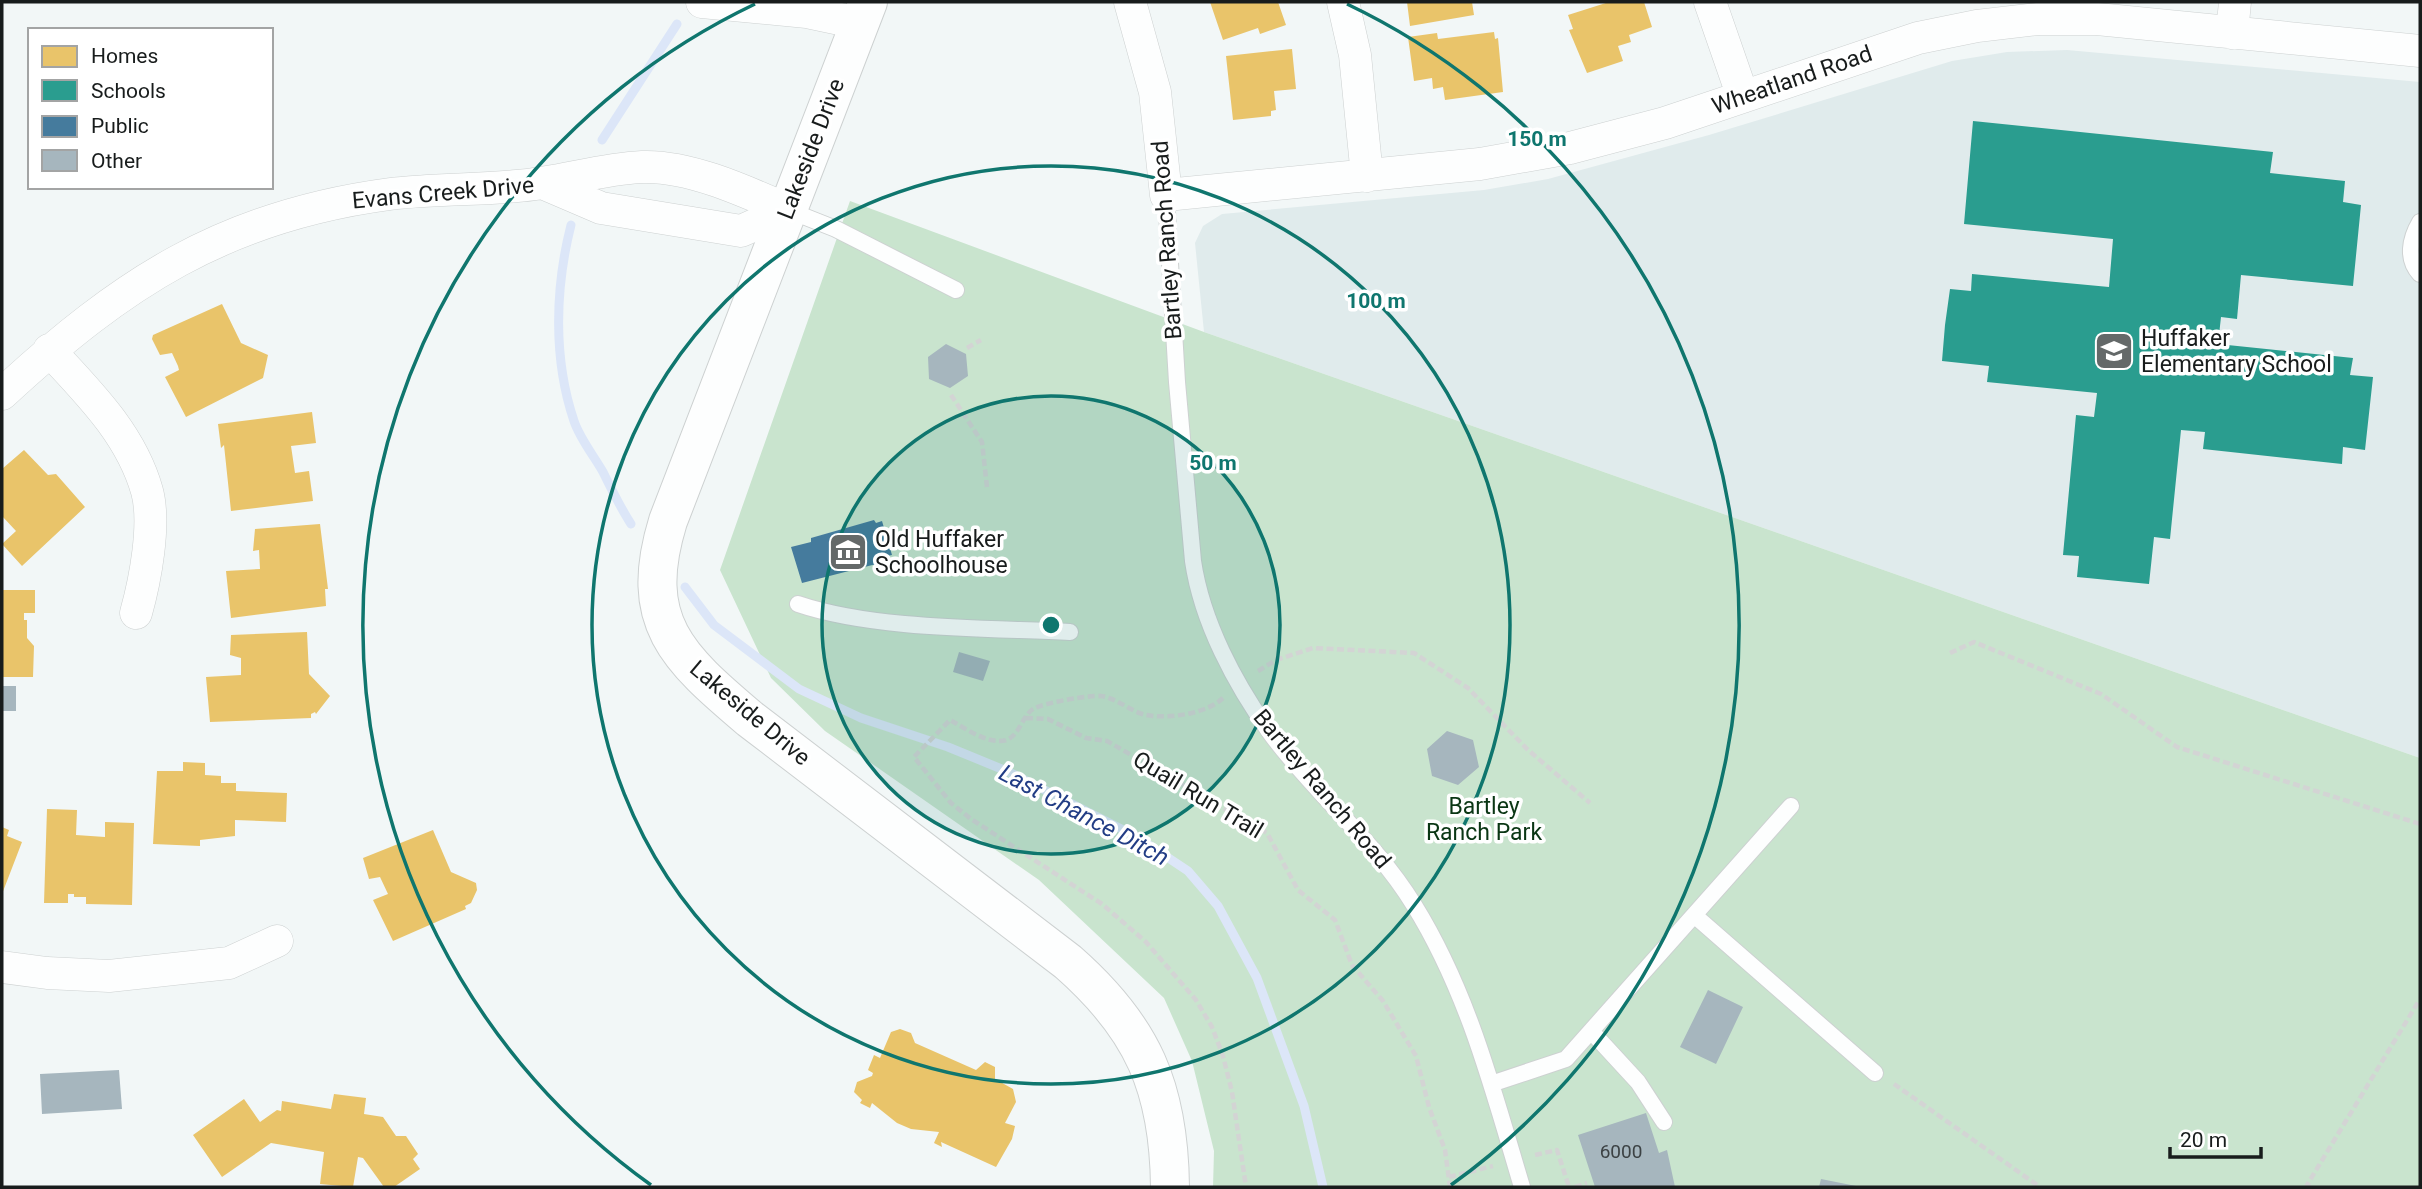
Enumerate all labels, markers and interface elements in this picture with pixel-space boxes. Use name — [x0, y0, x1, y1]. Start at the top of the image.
legend — [28, 28, 273, 189]
street label: Wheatland Road — [1708, 40, 1876, 120]
text: Homes — [91, 44, 158, 68]
street label: Lakeside Drive — [772, 75, 850, 223]
text: Schools — [91, 79, 166, 103]
text: Public — [91, 114, 149, 138]
text: 150 m — [1507, 127, 1567, 151]
street label: Bartley Ranch Road — [1147, 140, 1187, 340]
text: Other — [91, 149, 142, 173]
street label: Evans Creek Drive — [351, 172, 535, 214]
text: 100 m — [1346, 289, 1406, 313]
place label: Huffaker Elementary School — [2141, 325, 2332, 378]
school or university icon: Huffaker Elementary School — [2093, 330, 2135, 372]
text: 50 m — [1189, 451, 1237, 475]
place label: Old Huffaker Schoolhouse — [875, 526, 1008, 579]
museum icon: Old Huffaker Schoolhouse — [827, 531, 869, 573]
centre of rings — [1039, 613, 1063, 637]
street label: Lakeside Drive — [684, 655, 816, 771]
street label: Bartley Ranch Road — [1248, 704, 1396, 874]
street label: Quail Run Trail — [1128, 746, 1268, 844]
water label: Last Chance Ditch — [994, 758, 1174, 872]
park label: Bartley Ranch Park — [1426, 793, 1542, 846]
scale bar — [2170, 1116, 2261, 1160]
text: 20 m — [2180, 1128, 2227, 1152]
house number: 6000 — [1600, 1140, 1642, 1163]

